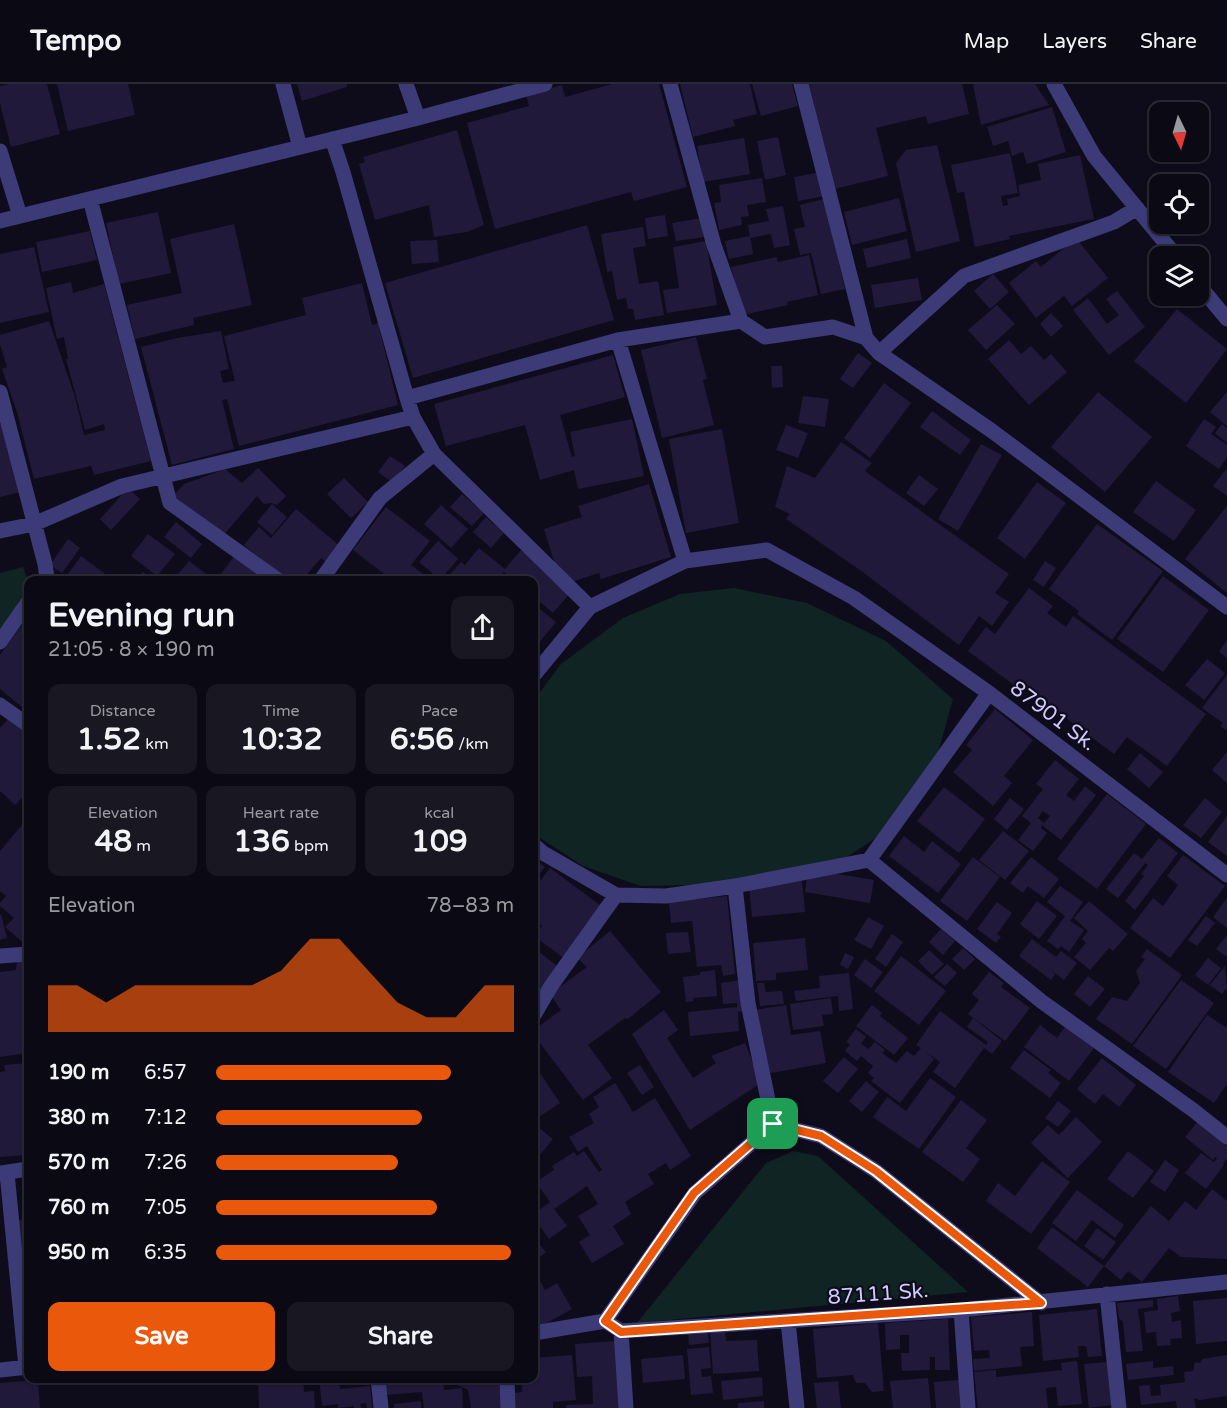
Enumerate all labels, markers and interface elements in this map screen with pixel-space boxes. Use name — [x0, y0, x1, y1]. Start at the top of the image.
text: Tempo — [30, 24, 122, 58]
text: Map — [964, 29, 1009, 54]
text: Layers — [1042, 29, 1107, 54]
text: Share — [1140, 29, 1197, 54]
north arrow — [1149, 102, 1209, 162]
map controls — [1149, 102, 1209, 306]
button: locate — [1149, 174, 1209, 234]
button: layers — [1149, 246, 1209, 306]
text: Evening run — [48, 596, 235, 635]
button: share — [451, 596, 514, 659]
text: 21:05 · 8 × 190 m — [48, 638, 215, 662]
street label: 87901 Sk. — [1005, 676, 1101, 756]
text: Distance — [90, 701, 156, 721]
text: Time — [262, 701, 300, 721]
text: Pace — [421, 701, 458, 721]
text: 1.52 — [77, 721, 141, 758]
text: 10:32 — [239, 721, 323, 758]
text: 6:56 — [390, 721, 454, 758]
text: km — [141, 734, 169, 754]
text: /km — [454, 734, 489, 754]
text: Elevation — [88, 803, 158, 823]
text: Heart rate — [243, 803, 319, 823]
text: kcal — [424, 803, 454, 823]
text: 48 — [94, 823, 132, 860]
text: 136 — [233, 823, 290, 860]
text: 109 — [411, 823, 468, 860]
text: m — [132, 836, 151, 856]
text: bpm — [290, 836, 329, 856]
text: Elevation — [48, 894, 135, 918]
text: 78–83 m — [427, 894, 514, 918]
text: 190 m — [48, 1061, 109, 1085]
text: 6:57 — [144, 1061, 187, 1085]
pin — [747, 1098, 798, 1149]
text: 380 m — [48, 1106, 109, 1130]
text: 7:12 — [144, 1106, 187, 1130]
icon: arrive — [756, 1107, 789, 1140]
text: 570 m — [48, 1151, 109, 1175]
text: 7:26 — [144, 1151, 187, 1175]
text: 760 m — [48, 1196, 109, 1220]
text: 7:05 — [144, 1196, 187, 1220]
text: 950 m — [48, 1241, 109, 1265]
text: 6:35 — [144, 1241, 187, 1265]
street label: 87111 Sk. — [827, 1278, 929, 1310]
button: Save — [48, 1302, 275, 1371]
button: Share — [287, 1302, 514, 1371]

